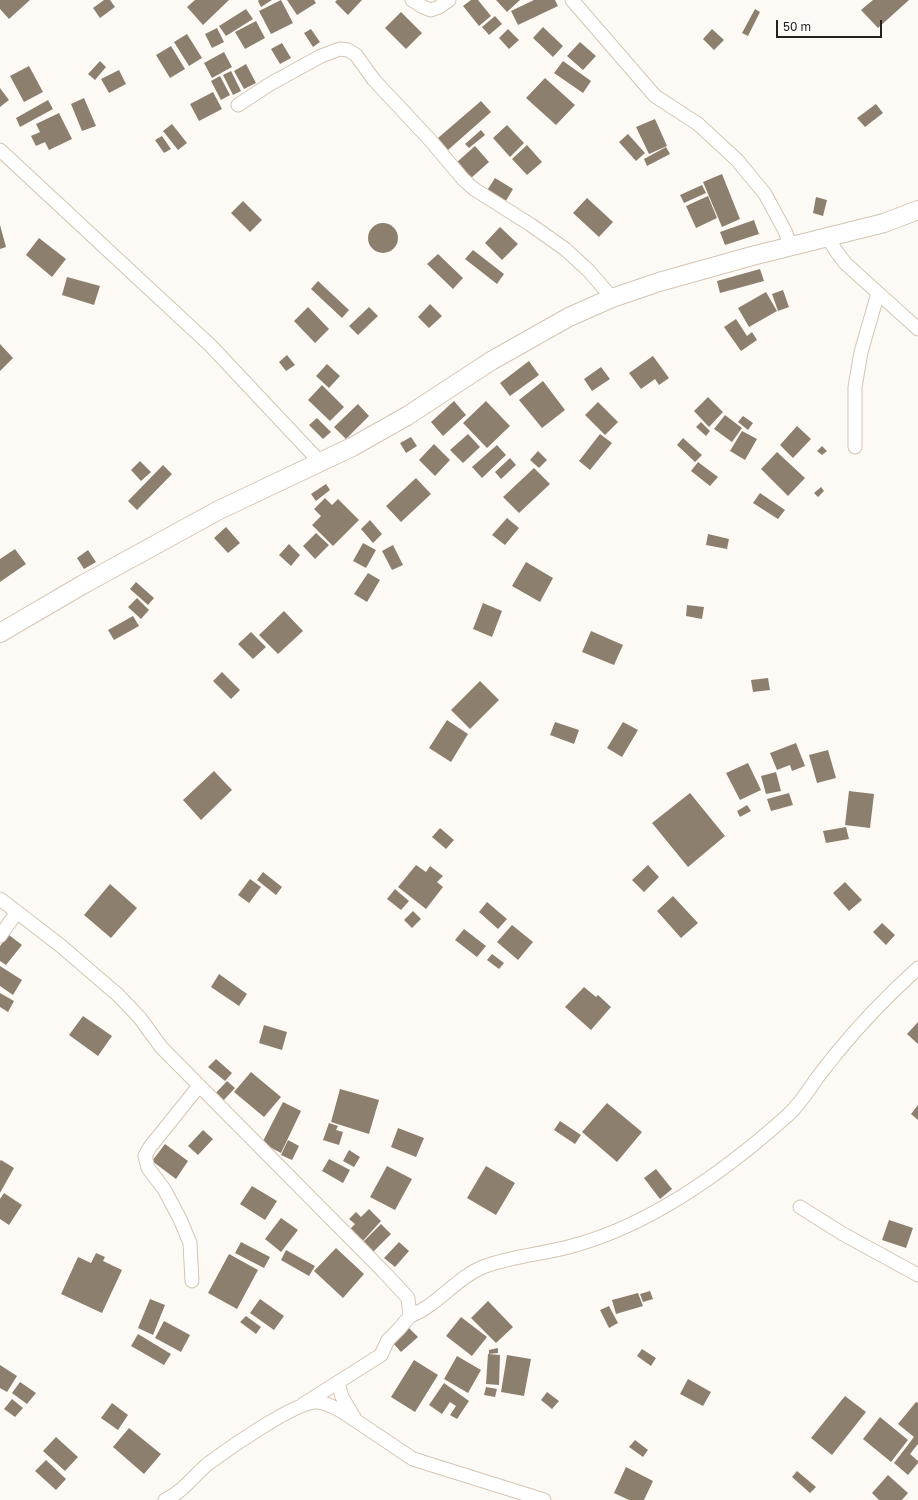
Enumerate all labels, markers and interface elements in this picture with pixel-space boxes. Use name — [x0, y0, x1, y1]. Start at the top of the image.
scale bar — [778, 12, 884, 38]
text: 50 m — [783, 19, 811, 34]

